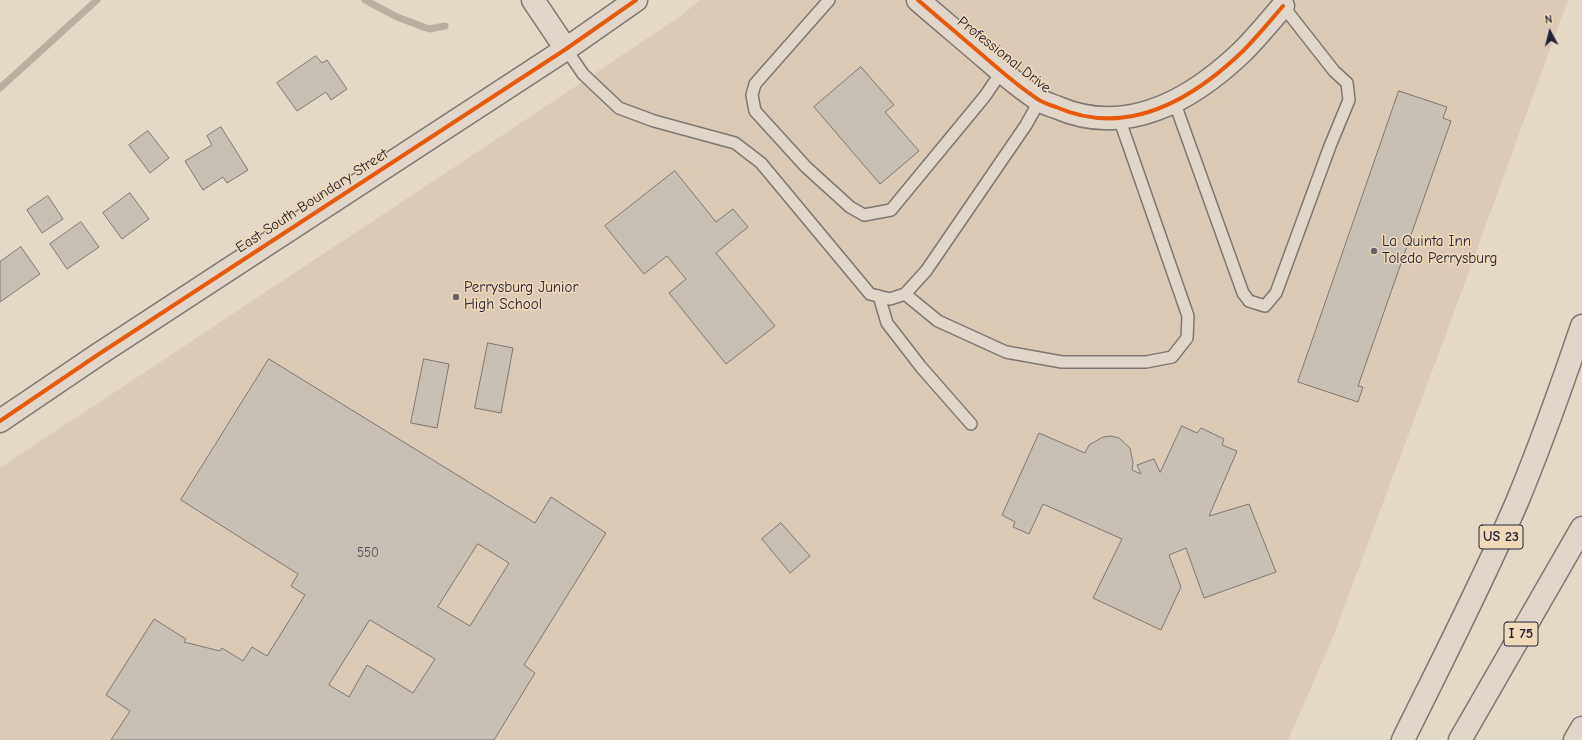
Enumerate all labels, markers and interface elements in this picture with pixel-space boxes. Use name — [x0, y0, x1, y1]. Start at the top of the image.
north arrow — [1530, 12, 1570, 52]
street label: Professional Drive — [954, 13, 1054, 97]
text: N — [1544, 13, 1553, 26]
street label: East South Boundary Street — [233, 145, 391, 257]
place label: La Quinta Inn Toledo Perrysburg — [1382, 233, 1497, 268]
marker: La Quinta Inn Toledo Perrysburg — [1369, 246, 1379, 256]
place label: Perrysburg Junior High School — [464, 279, 578, 314]
marker: Perrysburg Junior High School — [451, 292, 461, 302]
road number: US 23 — [1479, 525, 1523, 549]
house number: 550 — [357, 545, 379, 561]
road number: I 75 — [1504, 622, 1538, 646]

